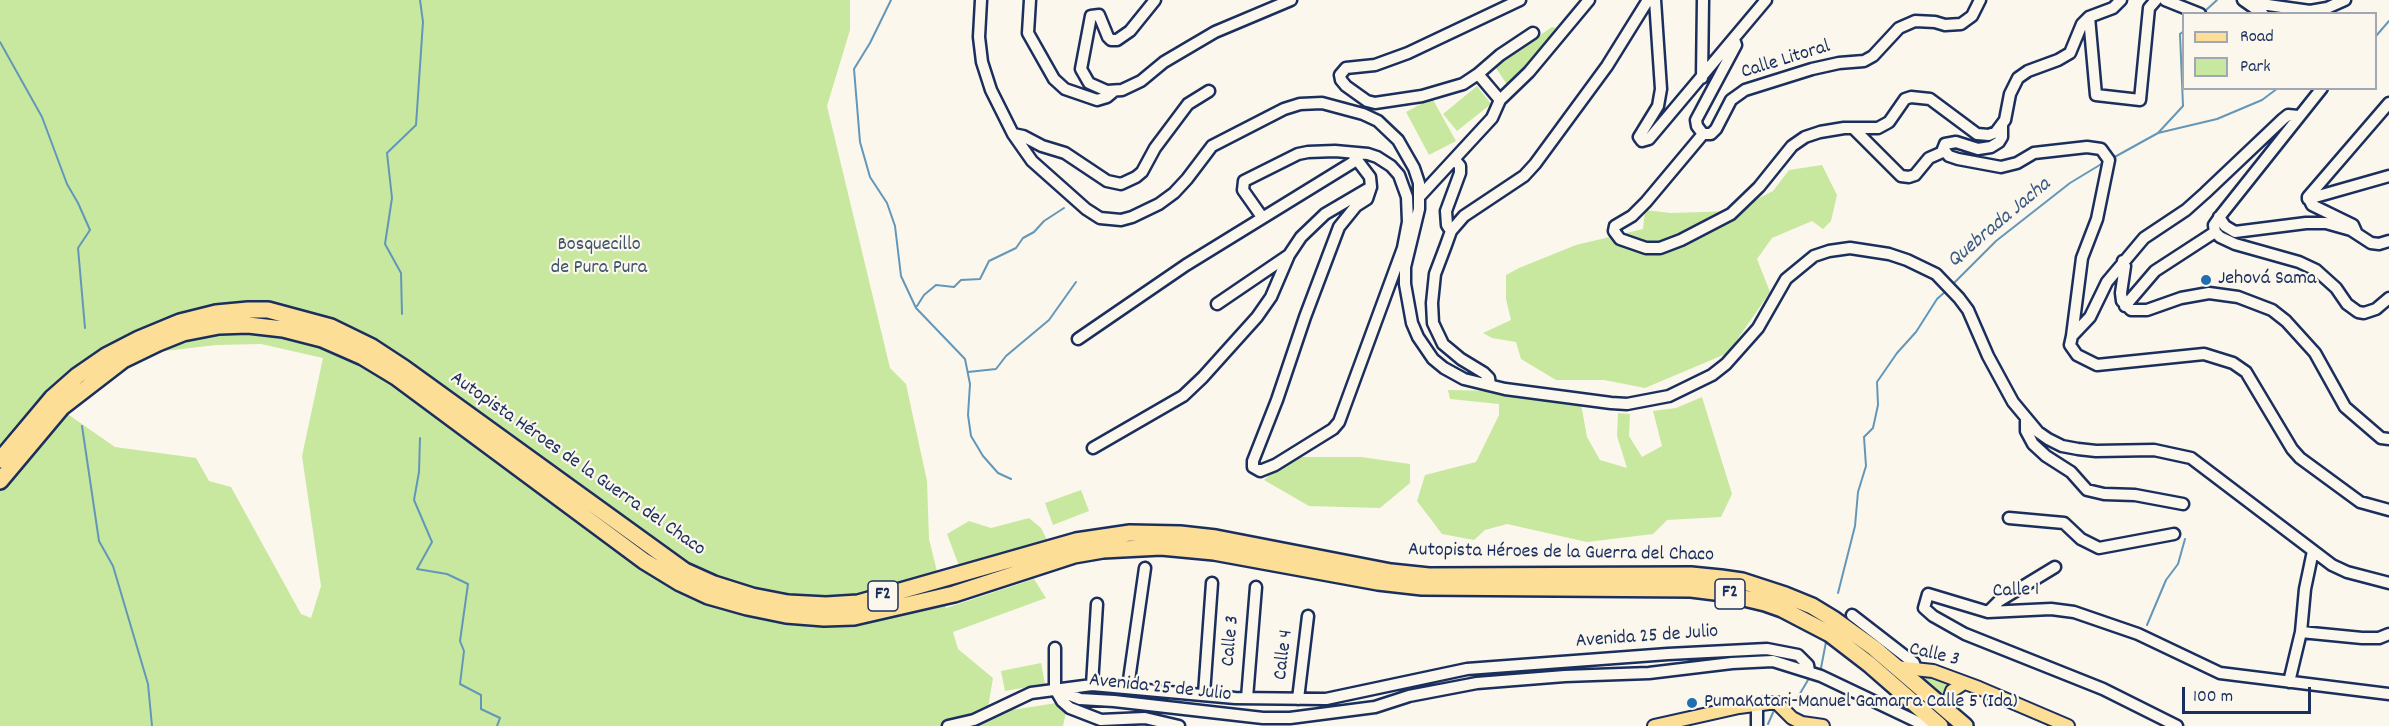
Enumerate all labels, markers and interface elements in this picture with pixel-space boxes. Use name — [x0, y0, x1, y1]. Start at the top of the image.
legend — [2182, 12, 2377, 90]
text: Road — [2240, 25, 2274, 50]
street label: Calle Litoral — [1739, 36, 1833, 86]
text: Park — [2240, 55, 2271, 80]
water label: Quebrada Jacha — [1943, 173, 2057, 275]
park label: Bosquecillo de Pura Pura — [551, 234, 647, 281]
place label: Jehová Sama — [2218, 268, 2316, 292]
marker: Jehová Sama — [2199, 273, 2213, 287]
street label: Autopista Héroes de la Guerra del Chaco — [445, 367, 709, 563]
street label: Autopista Héroes de la Guerra del Chaco — [1408, 539, 1714, 569]
road number: F2 — [1715, 579, 1745, 609]
street label: Calle 1 — [1992, 579, 2040, 605]
road number: F2 — [868, 581, 898, 611]
street label: Calle 3 — [1218, 615, 1246, 667]
street label: Avenida 25 de Julio — [1575, 621, 1719, 655]
street label: Calle 4 — [1270, 628, 1300, 682]
street label: Calle 3 — [1906, 639, 1962, 673]
street label: Avenida 25 de Julio — [1088, 670, 1232, 708]
scale bar — [2185, 675, 2314, 713]
text: 100 m — [2193, 685, 2233, 710]
place label: PumaKatari-Manuel Gamarra Calle 5 (Ida) — [1704, 691, 2018, 715]
marker: PumaKatari-Manuel Gamarra Calle 5 (Ida) — [1685, 696, 1699, 710]

